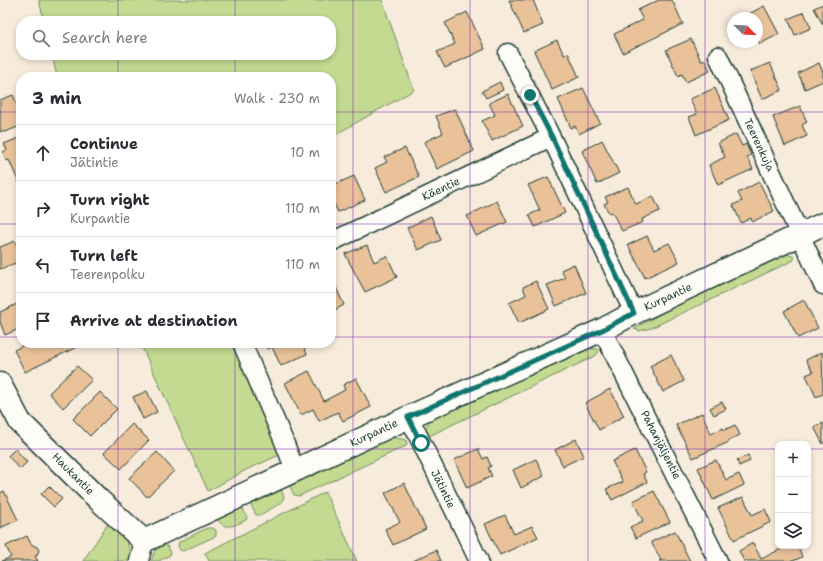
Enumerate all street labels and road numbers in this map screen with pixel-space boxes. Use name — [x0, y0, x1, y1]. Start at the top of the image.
street label: Teerenkuja — [740, 116, 778, 174]
street label: Käentie — [420, 174, 462, 204]
street label: Kurpantie — [642, 279, 694, 315]
street label: Pahanjäljentie — [637, 408, 685, 482]
street label: Kurpantie — [348, 415, 400, 451]
street label: Haukantie — [49, 450, 97, 498]
street label: Jätintie — [427, 467, 459, 511]

